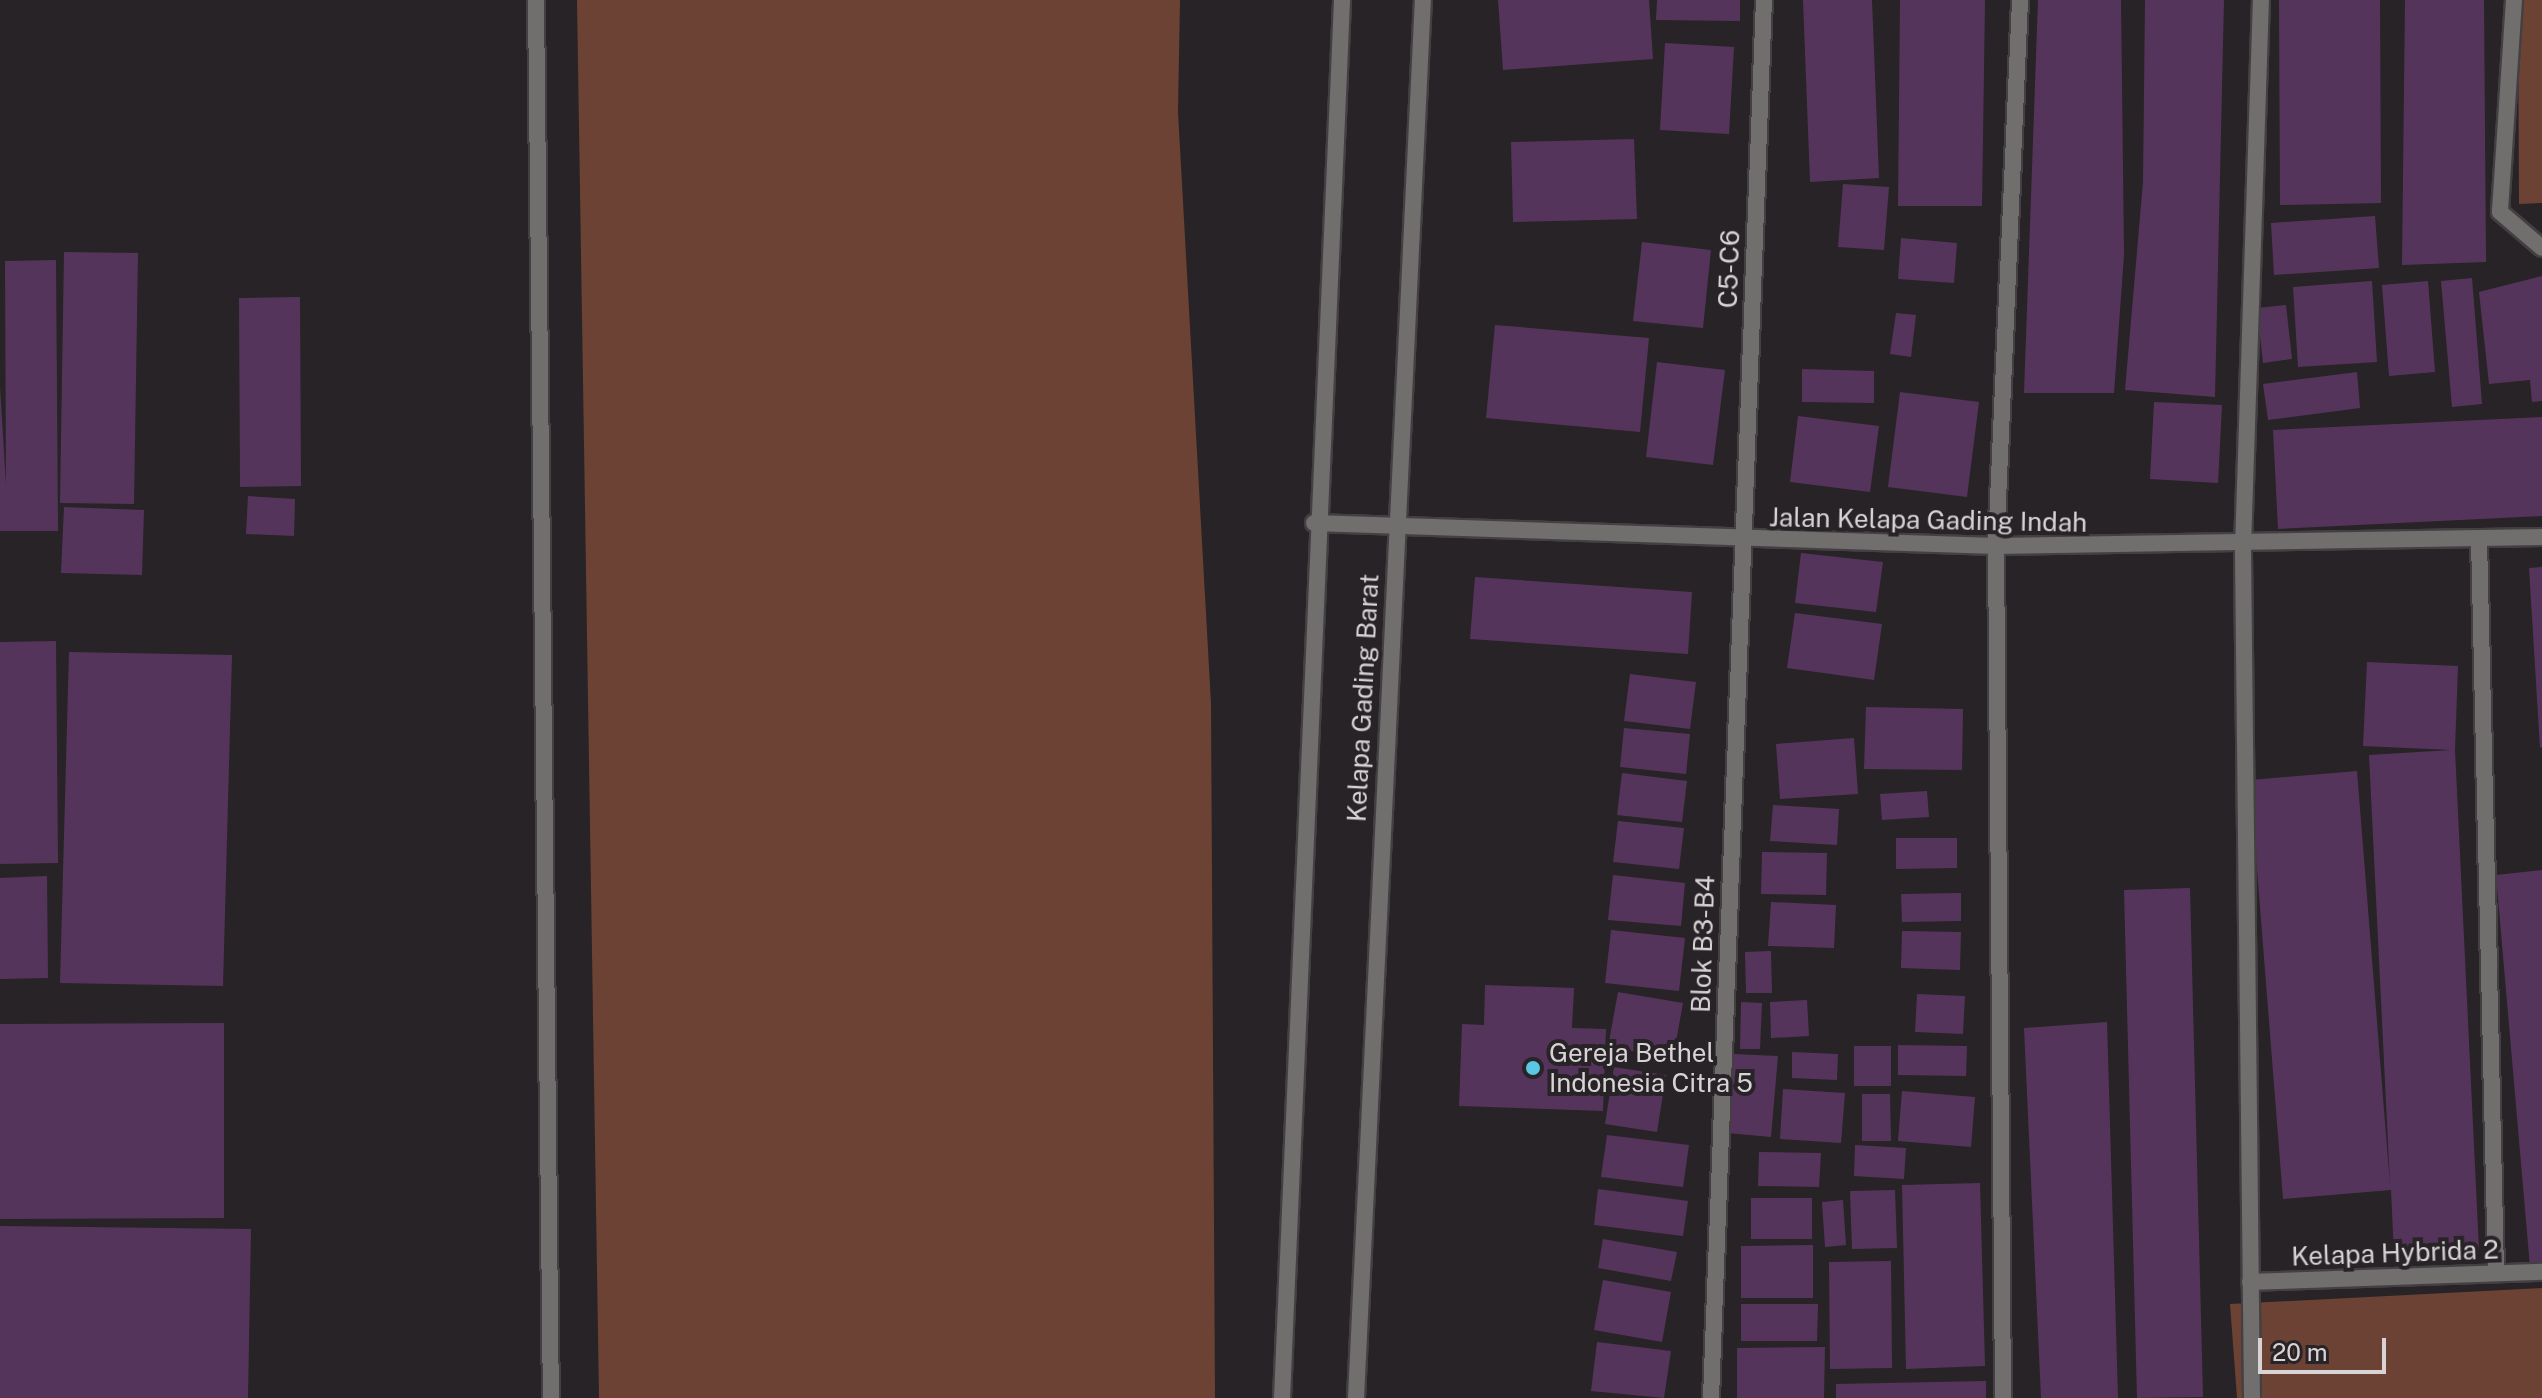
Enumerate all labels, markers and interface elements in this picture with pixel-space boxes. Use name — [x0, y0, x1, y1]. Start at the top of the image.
street label: C5-C6 — [1712, 229, 1746, 309]
street label: Jalan Kelapa Gading Indah — [1769, 502, 2087, 538]
street label: Kelapa Gading Barat — [1341, 573, 1385, 823]
street label: Blok B3-B4 — [1685, 875, 1721, 1013]
place label: Gereja Bethel Indonesia Citra 5 — [1549, 1037, 1753, 1098]
marker: Gereja Bethel Indonesia Citra 5 — [1524, 1059, 1542, 1077]
street label: Kelapa Hybrida 2 — [2291, 1234, 2499, 1272]
scale bar — [2262, 1322, 2390, 1372]
text: 20 m — [2272, 1338, 2328, 1366]

